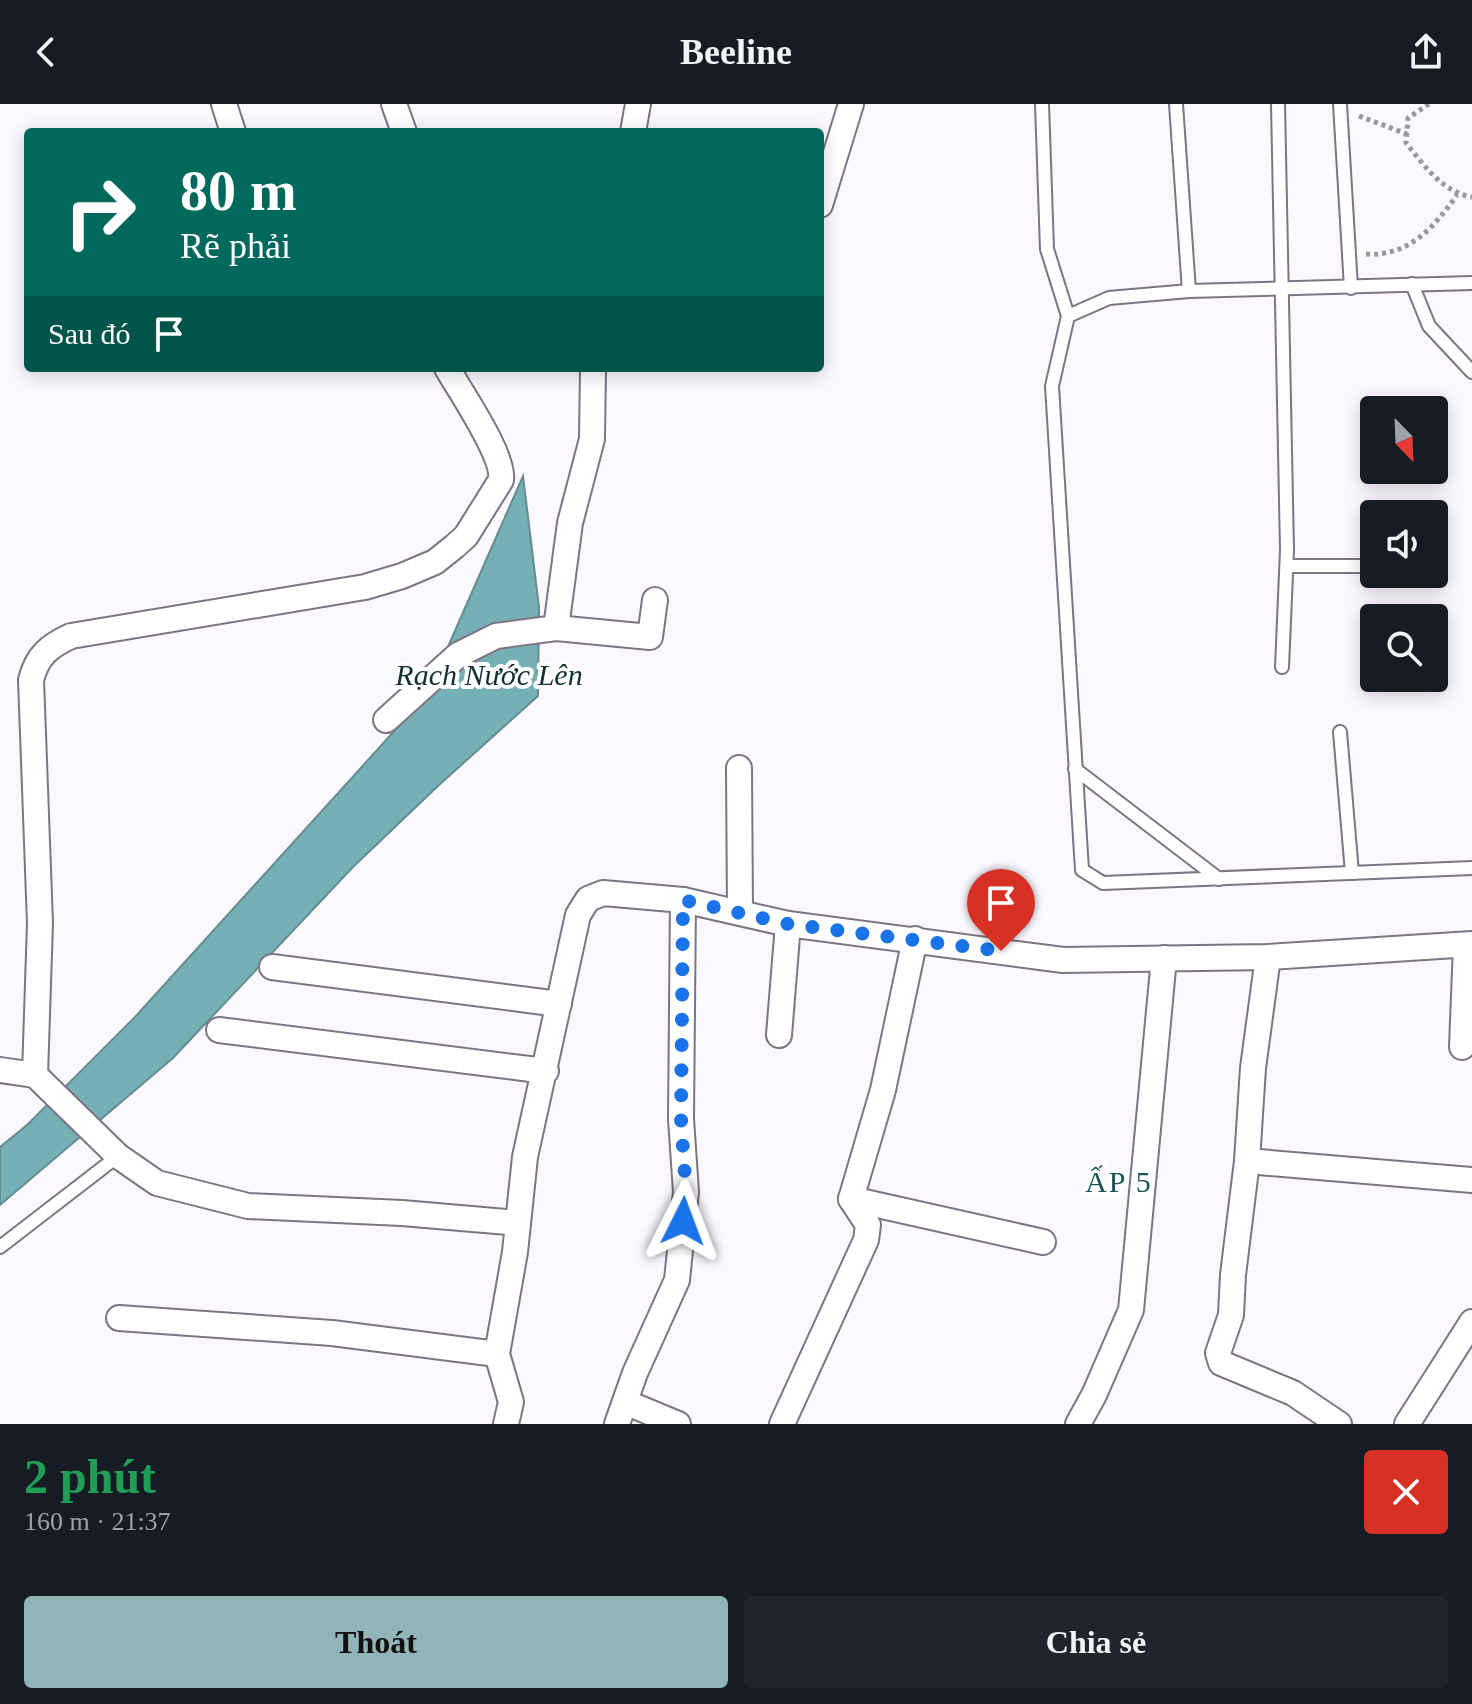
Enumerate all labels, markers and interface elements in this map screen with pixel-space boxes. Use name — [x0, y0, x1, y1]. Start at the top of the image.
icon: back — [24, 30, 68, 74]
icon: share — [1404, 30, 1448, 74]
text: Beeline — [680, 32, 792, 72]
icon: right — [48, 160, 152, 264]
text: 80 m — [180, 160, 297, 222]
text: Rẽ phải — [180, 226, 291, 266]
icon: arrive — [147, 312, 191, 356]
text: Sau đó — [48, 317, 131, 350]
north arrow — [1360, 396, 1448, 484]
map controls — [1360, 396, 1448, 692]
button: sound — [1360, 500, 1448, 588]
button: search — [1360, 604, 1448, 692]
water label: Rạch Nước Lên — [394, 658, 583, 691]
pin — [967, 869, 1035, 951]
icon: arrive — [979, 881, 1023, 925]
district label: ẤP 5 — [1085, 1165, 1153, 1198]
position arrow — [641, 1179, 725, 1263]
text: 2 phút — [24, 1450, 156, 1503]
button: close — [1364, 1450, 1448, 1534]
text: 160 m · 21:37 — [24, 1507, 171, 1536]
button: Thoát — [24, 1596, 728, 1688]
button: Chia sẻ — [744, 1596, 1448, 1688]

